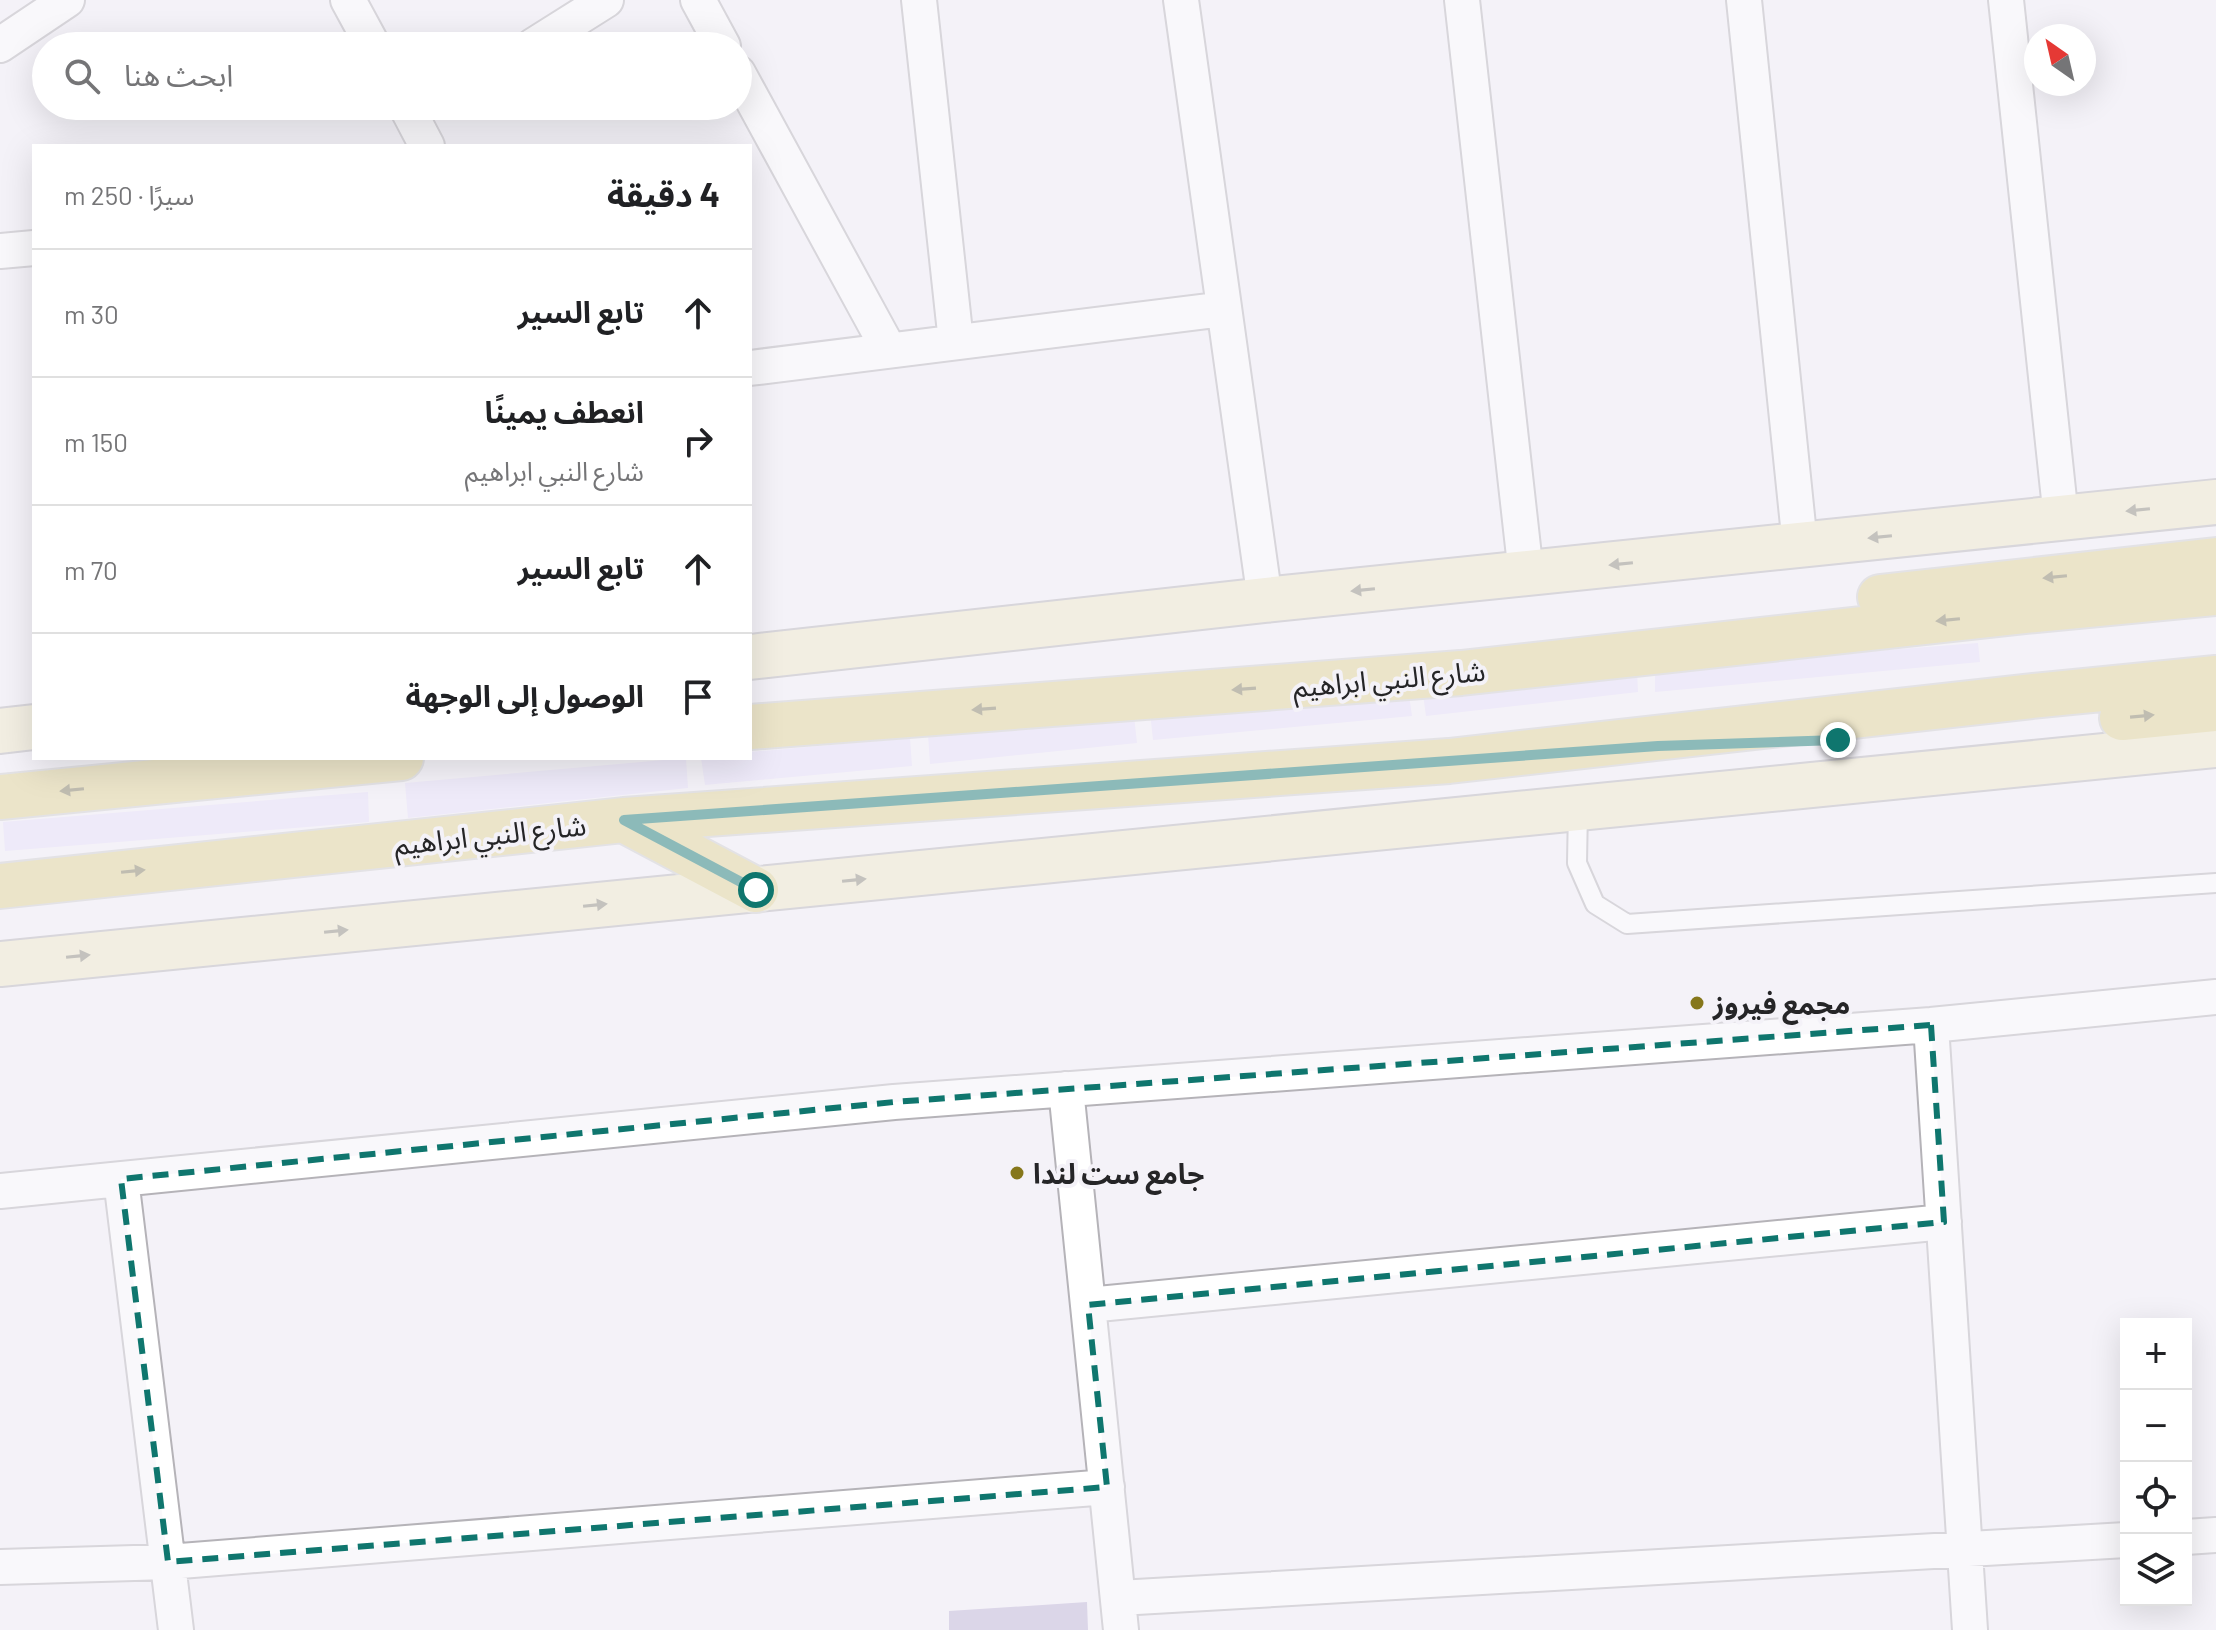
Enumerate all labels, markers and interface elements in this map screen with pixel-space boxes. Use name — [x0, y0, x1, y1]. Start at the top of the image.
north arrow — [2024, 24, 2096, 96]
search box — [32, 32, 752, 120]
icon: search — [60, 54, 104, 98]
text: ابحث هنا — [124, 56, 233, 92]
text: 4 دقيقة — [607, 173, 720, 214]
text: سيرًا · 250 m — [64, 179, 195, 210]
icon: ahead — [676, 291, 720, 335]
text: تابع السير — [518, 293, 644, 329]
text: 30 m — [64, 298, 119, 329]
text: انعطف يمينًا — [485, 393, 644, 429]
icon: right — [676, 419, 720, 463]
text: 150 m — [64, 426, 128, 457]
text: شارع النبي ابراهيم — [465, 455, 644, 486]
one-way arrow — [2125, 504, 2150, 517]
one-way arrow — [1867, 530, 1892, 543]
icon: ahead — [676, 547, 720, 591]
text: تابع السير — [518, 549, 644, 585]
text: 70 m — [64, 554, 118, 585]
one-way arrow — [1608, 557, 1633, 570]
one-way arrow — [2042, 571, 2067, 584]
one-way arrow — [1350, 584, 1375, 597]
one-way arrow — [1935, 613, 1960, 626]
street label: شارع النبي ابراهيم — [1291, 653, 1487, 709]
icon: arrive — [676, 675, 720, 719]
text: الوصول إلى الوجهة — [405, 677, 644, 713]
one-way arrow — [1231, 683, 1256, 696]
one-way arrow — [971, 703, 996, 716]
one-way arrow — [2130, 709, 2155, 722]
route end — [1820, 722, 1856, 758]
one-way arrow — [59, 784, 84, 797]
street label: شارع النبي ابراهيم — [392, 807, 588, 867]
one-way arrow — [121, 865, 146, 878]
route start — [738, 872, 774, 908]
one-way arrow — [842, 873, 867, 886]
one-way arrow — [583, 899, 608, 912]
one-way arrow — [324, 924, 349, 937]
one-way arrow — [66, 950, 91, 963]
place label: مجمع فيروز — [1712, 986, 1850, 1025]
marker: مجمع فيروز — [1688, 994, 1706, 1012]
place label: جامع ست لندا — [1033, 1156, 1204, 1195]
marker: جامع ست لندا — [1008, 1164, 1026, 1182]
map controls — [2120, 1318, 2192, 1606]
button: + — [2120, 1318, 2192, 1390]
button: − — [2120, 1390, 2192, 1462]
button: locate — [2120, 1462, 2192, 1534]
button: layers — [2120, 1534, 2192, 1606]

